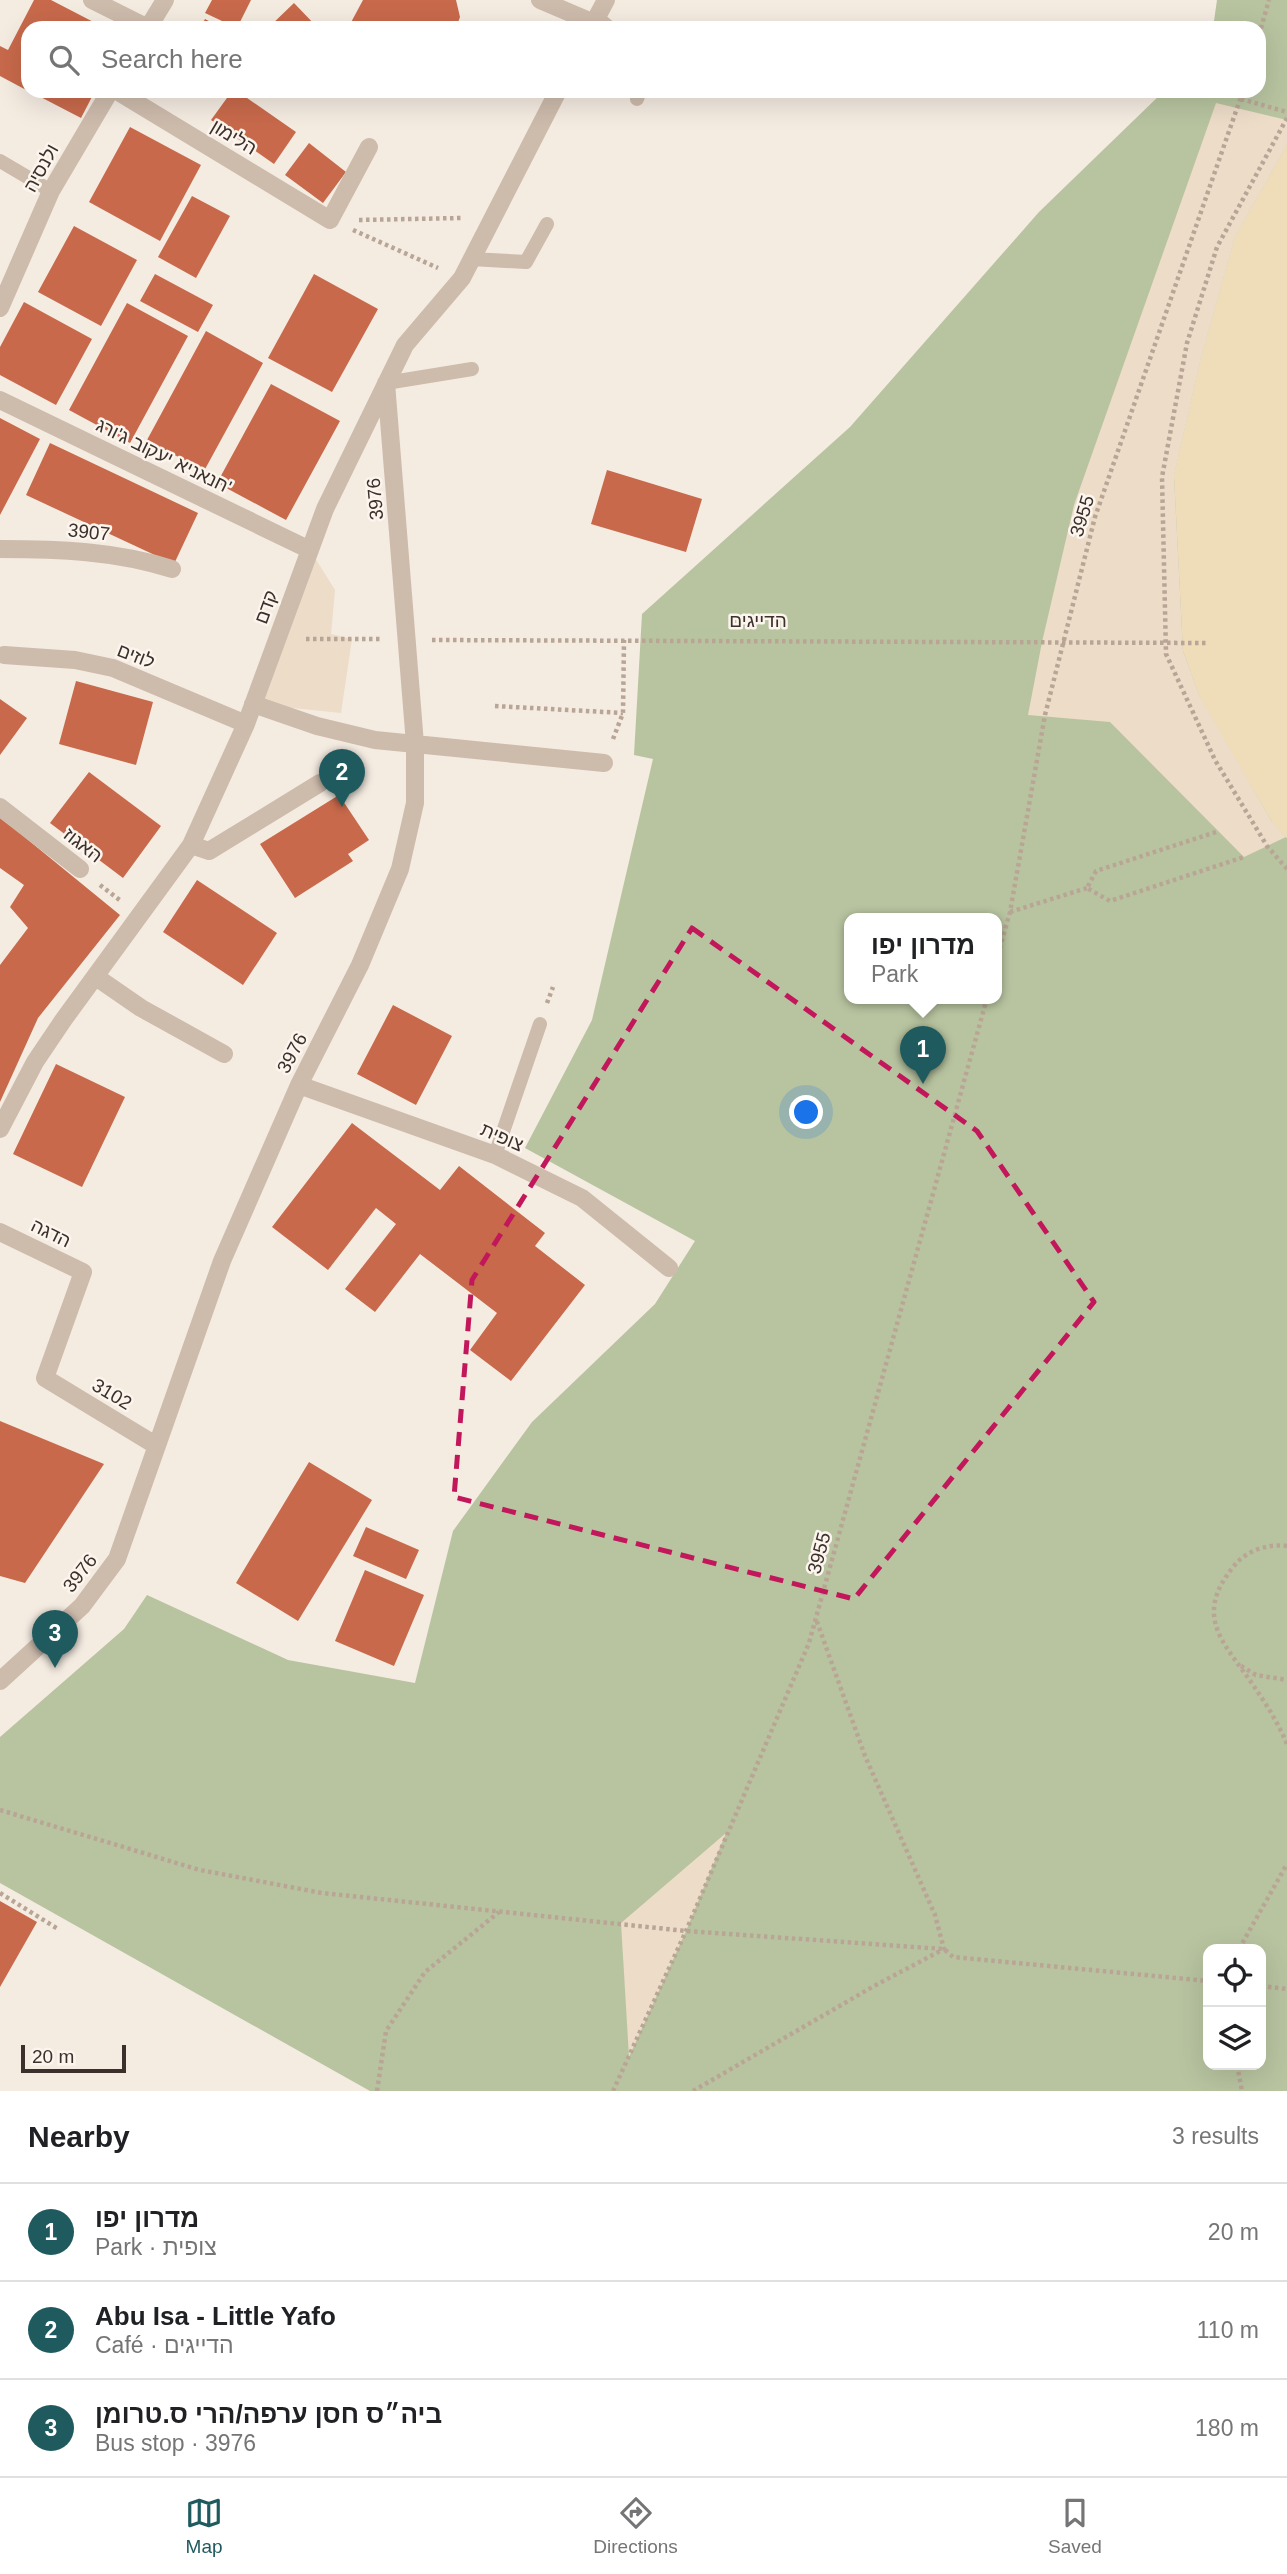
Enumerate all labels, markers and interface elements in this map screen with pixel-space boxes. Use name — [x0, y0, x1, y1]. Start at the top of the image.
search box — [21, 21, 1266, 98]
icon: search — [45, 41, 83, 79]
text: Search here — [101, 44, 243, 74]
street label: הלימון — [207, 115, 261, 159]
street label: ולנסיה — [19, 140, 63, 196]
street label: חנאניא יעקוב ג'ורג' — [93, 414, 235, 498]
street label: 3976 — [363, 477, 387, 521]
street label: 3955 — [1066, 493, 1098, 539]
street label: 3907 — [67, 519, 111, 545]
street label: קדם — [250, 587, 282, 627]
street label: הדייגים — [729, 610, 787, 631]
street label: לוזים — [114, 639, 158, 673]
pin: 2 — [319, 749, 365, 807]
street label: האגוז — [60, 823, 106, 867]
popup — [844, 913, 1002, 1004]
text: מדרון יפו — [871, 930, 975, 960]
text: Park — [871, 961, 918, 987]
pin: 1 — [900, 1026, 946, 1084]
street label: 3976 — [273, 1029, 311, 1077]
your location — [789, 1095, 823, 1129]
street label: צופית — [477, 1119, 527, 1155]
street label: הדגה — [28, 1214, 74, 1252]
street label: 3102 — [88, 1374, 136, 1414]
street label: 3955 — [803, 1530, 835, 1576]
street label: 3976 — [59, 1550, 101, 1596]
pin: 3 — [32, 1610, 78, 1668]
map controls — [1203, 1944, 1266, 2070]
button: locate — [1203, 1944, 1266, 2007]
button: layers — [1203, 2007, 1266, 2070]
scale bar — [21, 2042, 126, 2074]
text: 20 m — [32, 2046, 74, 2067]
text: Nearby — [28, 2120, 130, 2153]
text: 3 results — [1172, 2123, 1259, 2149]
text: מדרון יפו — [95, 2203, 199, 2233]
text: 1 — [45, 2219, 57, 2245]
text: 20 m — [1208, 2219, 1259, 2245]
text: Park · צופית — [95, 2234, 217, 2260]
text: Abu Isa - Little Yafo — [95, 2301, 336, 2331]
text: 2 — [45, 2317, 57, 2343]
text: 110 m — [1197, 2317, 1259, 2343]
text: Café · הדייגים — [95, 2332, 234, 2358]
text: ביה״ס חסן ערפה/הרי ס.טרומן — [95, 2399, 442, 2429]
text: 3 — [45, 2415, 57, 2441]
text: 180 m — [1195, 2415, 1259, 2441]
text: Bus stop · 3976 — [95, 2430, 256, 2456]
tab: Map — [185, 2494, 223, 2558]
tab: Directions — [593, 2494, 678, 2558]
tab: Saved — [1048, 2494, 1102, 2558]

